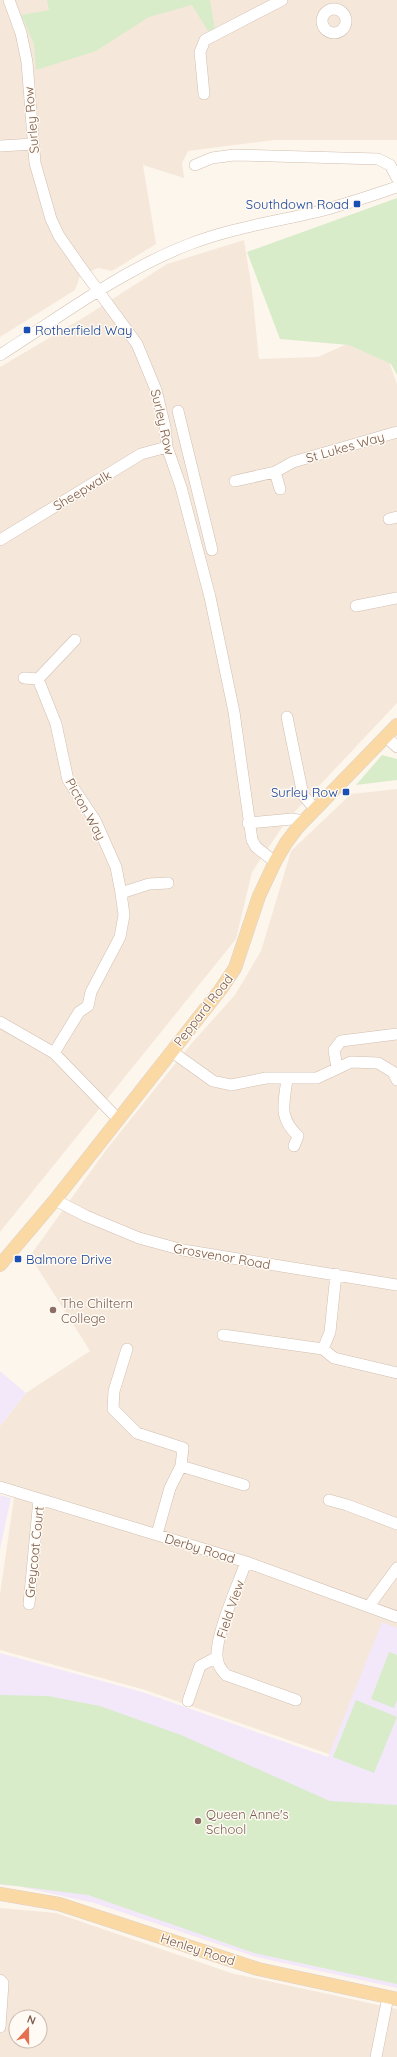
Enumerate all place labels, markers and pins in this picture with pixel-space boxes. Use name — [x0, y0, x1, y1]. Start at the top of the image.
place label: Southdown Road — [246, 196, 349, 212]
marker: Southdown Road — [352, 199, 362, 209]
place label: Rotherfield Way — [35, 322, 132, 338]
marker: Rotherfield Way — [22, 325, 32, 335]
place label: Surley Row — [271, 784, 338, 800]
marker: Surley Row — [341, 787, 351, 797]
place label: Balmore Drive — [26, 1251, 112, 1267]
marker: Balmore Drive — [13, 1254, 23, 1264]
place label: The Chiltern College — [61, 1295, 133, 1326]
marker: The Chiltern College — [48, 1305, 58, 1315]
place label: Queen Anne's School — [206, 1806, 289, 1837]
marker: Queen Anne's School — [193, 1816, 203, 1826]

